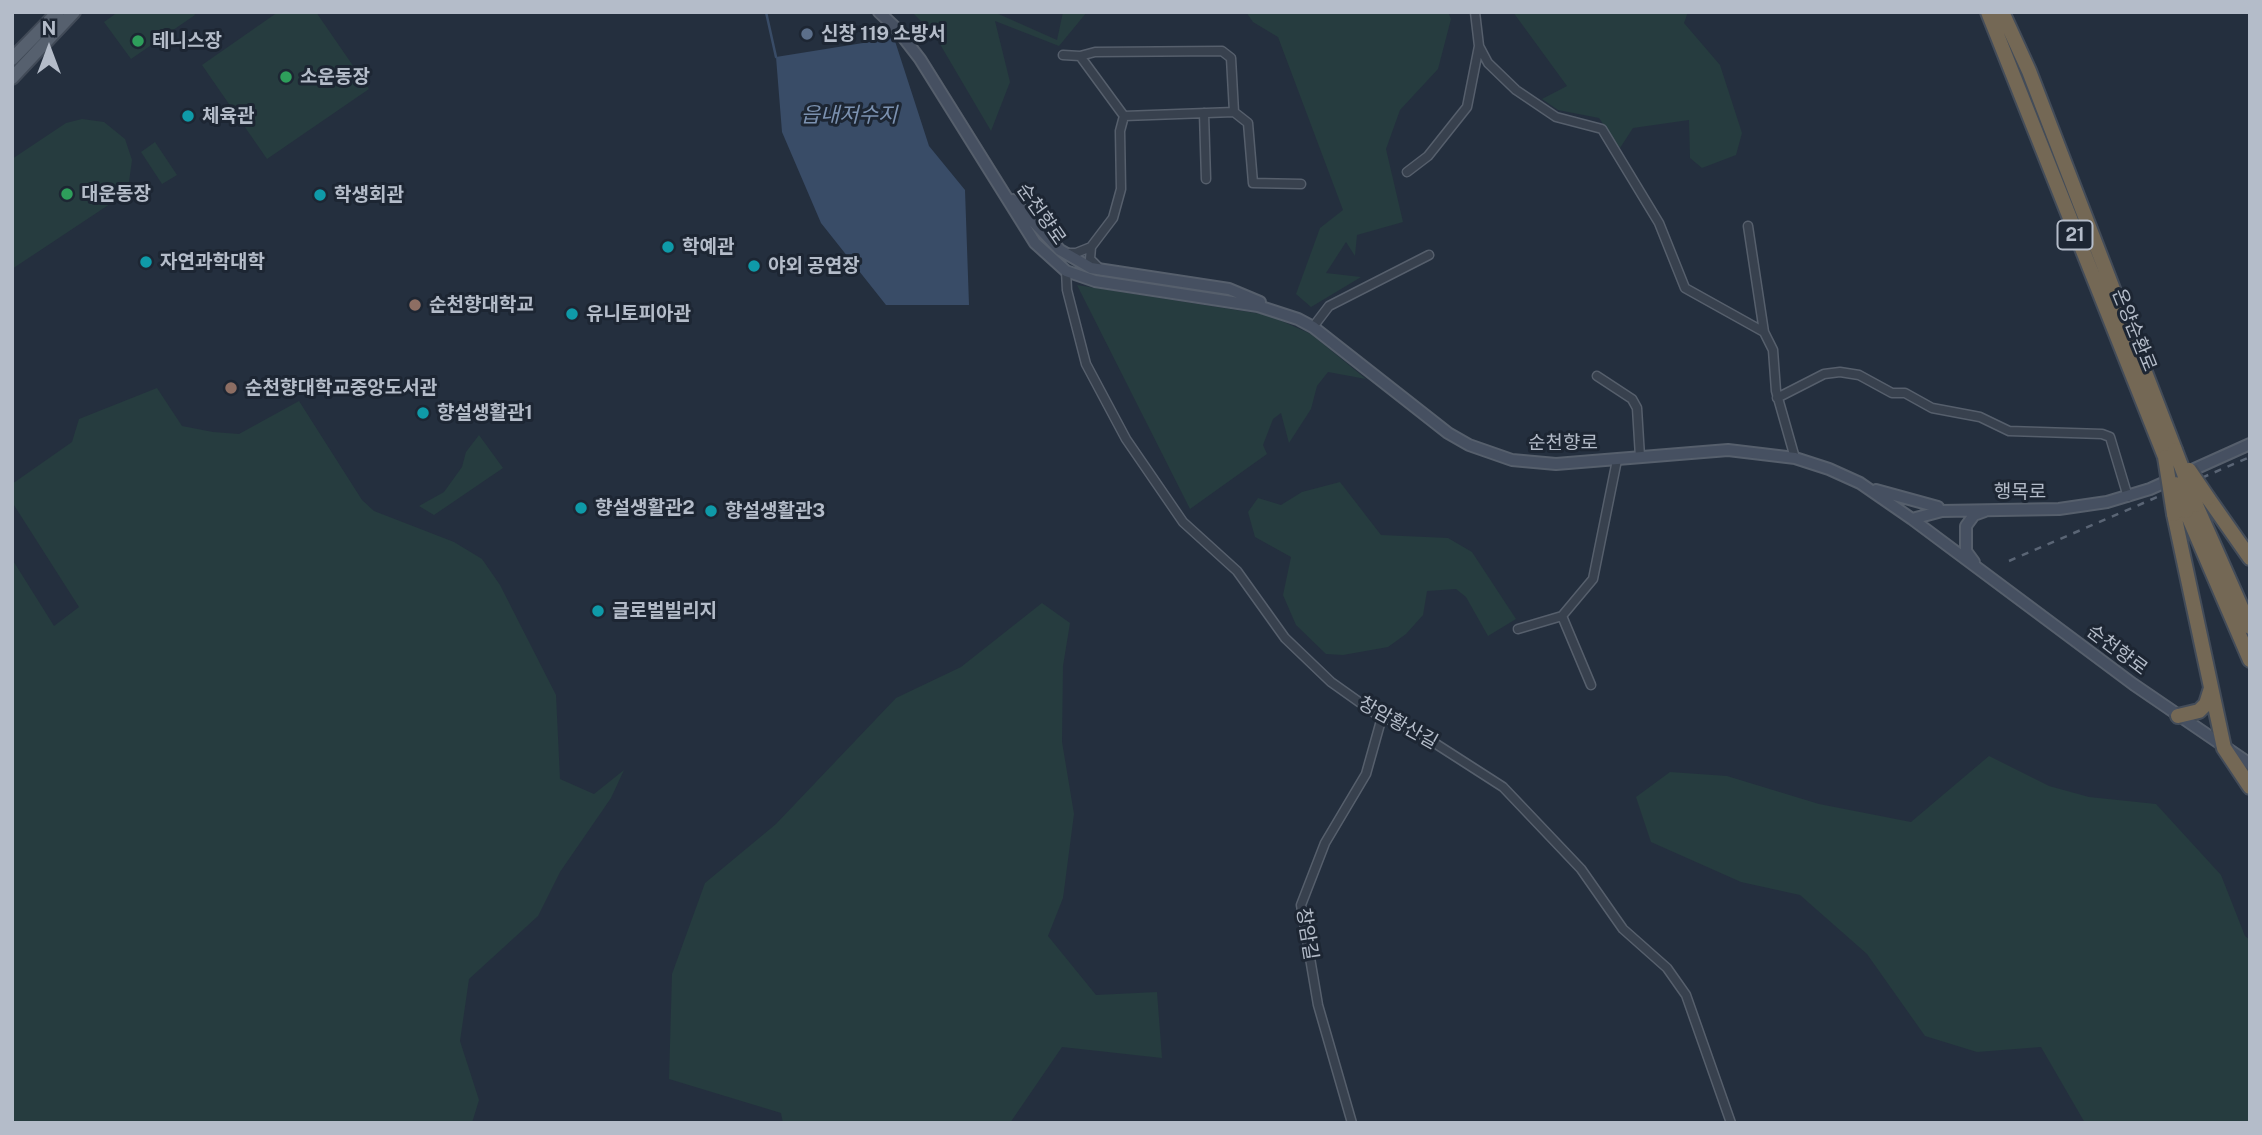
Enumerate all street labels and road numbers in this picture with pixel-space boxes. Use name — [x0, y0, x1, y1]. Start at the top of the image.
street label: 순천향로 — [1012, 179, 1070, 249]
road number: 21 — [2058, 220, 2092, 249]
street label: 온양순환로 — [2107, 285, 2161, 375]
street label: 순천향로 — [1528, 432, 1598, 454]
street label: 행목로 — [1994, 481, 2046, 503]
street label: 순천향로 — [2082, 620, 2152, 680]
street label: 창암황산길 — [1354, 692, 1442, 754]
street label: 창암길 — [1292, 906, 1322, 962]

